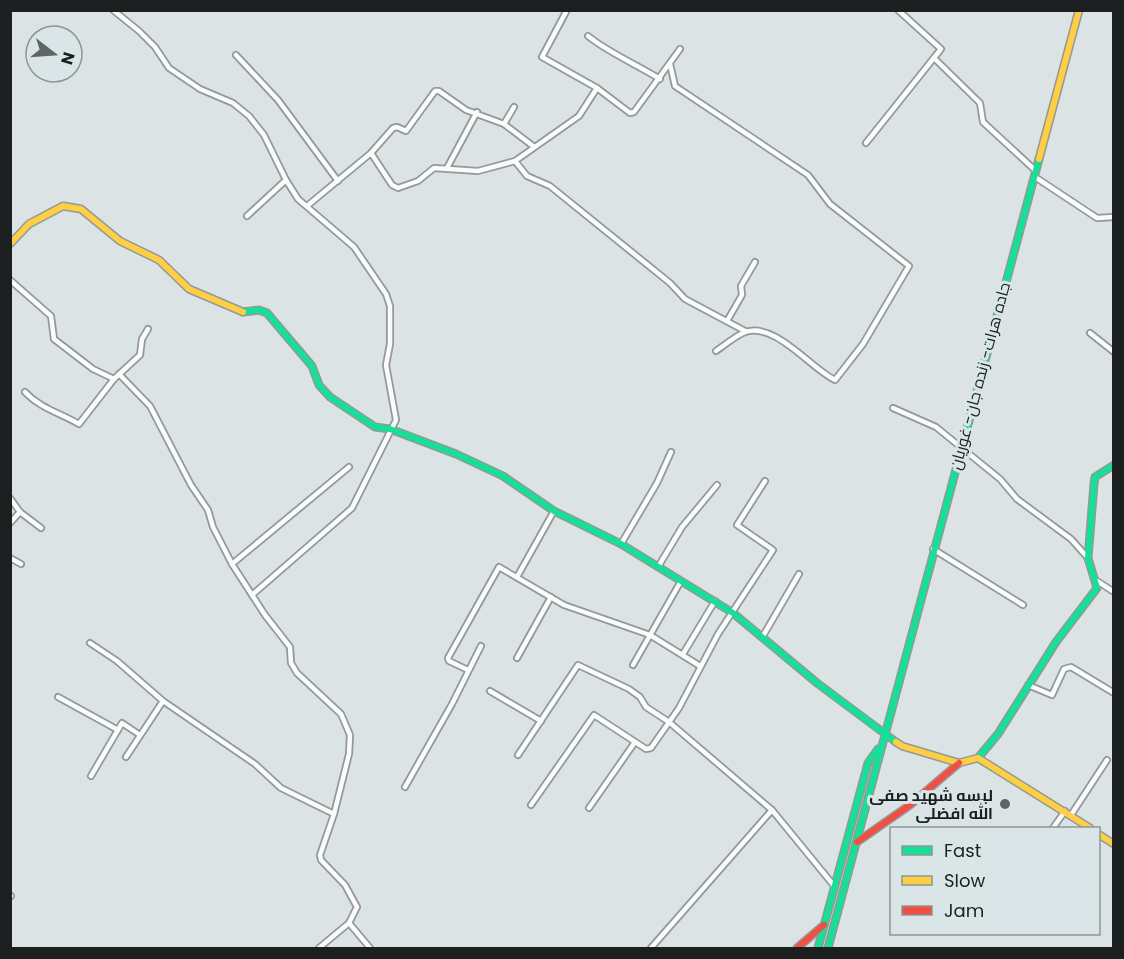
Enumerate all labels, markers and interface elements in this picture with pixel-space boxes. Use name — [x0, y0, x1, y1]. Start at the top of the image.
north arrow — [24, 24, 84, 84]
text: N — [55, 49, 81, 67]
street label: جاده هرات- زنده جان- غوریان — [944, 280, 1016, 472]
place label: لیسه شهید صفی الله افضلی — [869, 784, 993, 825]
marker: لیسه شهید صفی الله افضلی — [998, 797, 1012, 811]
legend — [890, 827, 1100, 935]
text: Fast — [944, 838, 981, 863]
text: Slow — [944, 868, 986, 893]
text: Jam — [944, 898, 984, 923]

